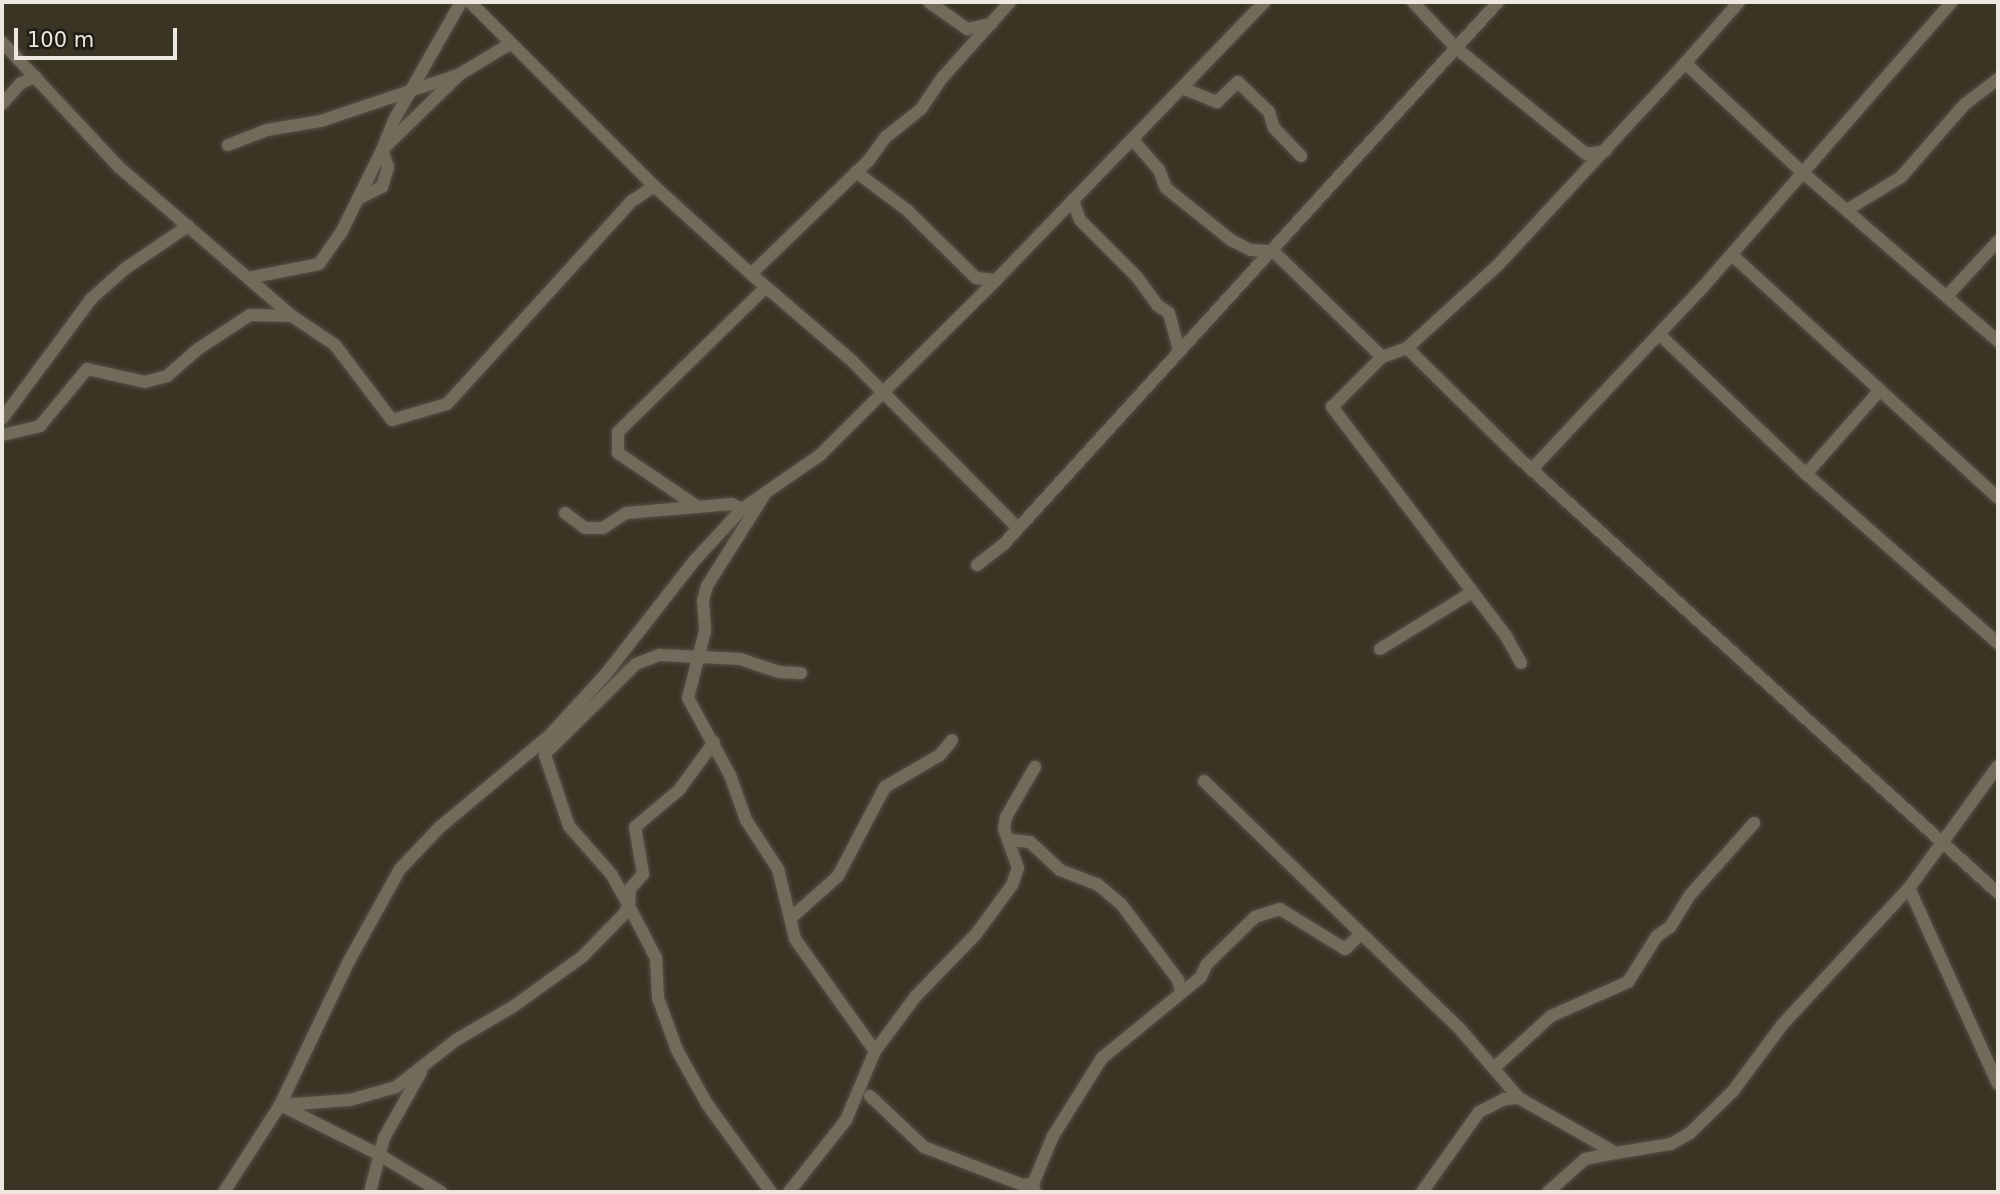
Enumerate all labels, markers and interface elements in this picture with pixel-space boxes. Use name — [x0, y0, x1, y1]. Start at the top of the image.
scale bar — [18, 14, 180, 58]
text: 100 m — [27, 28, 94, 52]

